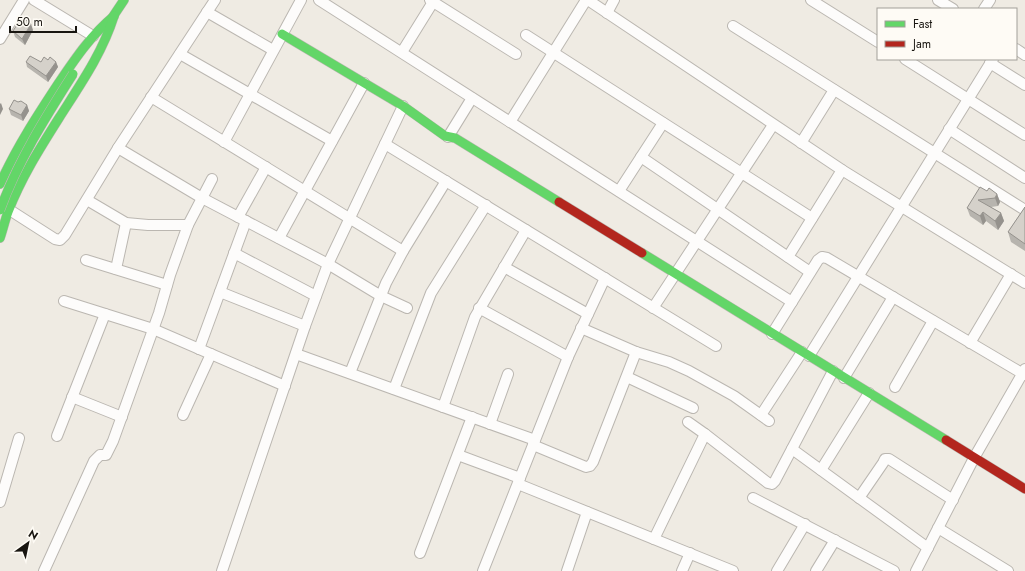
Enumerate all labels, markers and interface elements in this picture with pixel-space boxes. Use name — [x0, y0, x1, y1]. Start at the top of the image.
scale bar — [10, 8, 76, 34]
legend — [877, 8, 1017, 60]
text: 50 m — [16, 13, 43, 31]
text: Fast — [913, 15, 932, 33]
text: Jam — [911, 35, 931, 53]
north arrow — [8, 523, 48, 563]
text: N — [25, 526, 41, 544]

